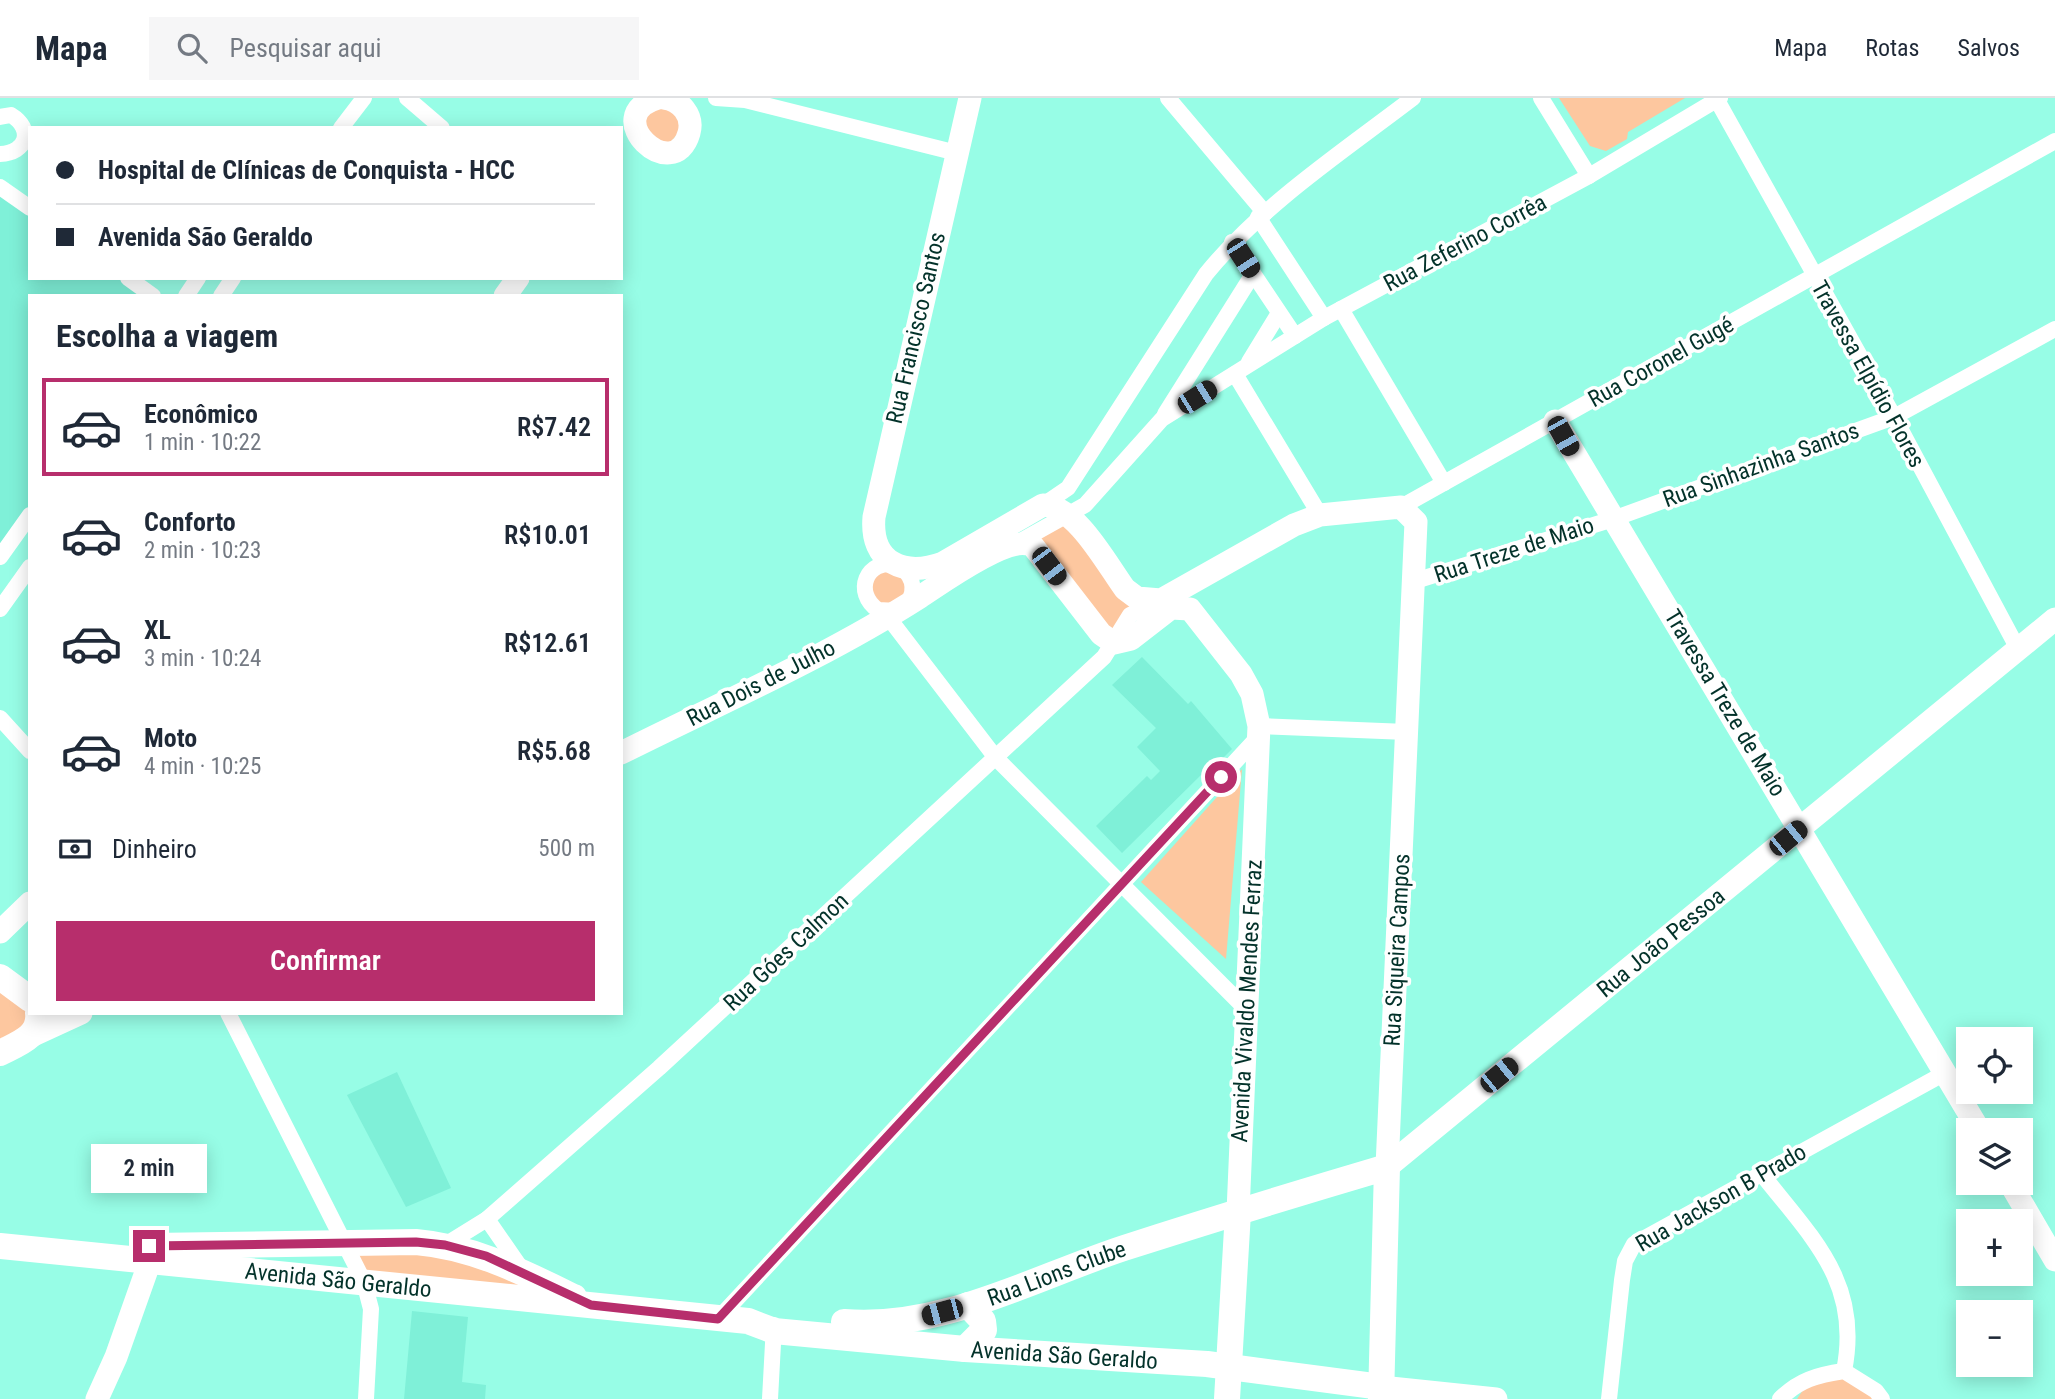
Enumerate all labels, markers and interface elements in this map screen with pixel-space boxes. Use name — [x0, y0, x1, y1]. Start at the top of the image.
search box — [149, 17, 639, 80]
text: Mapa — [35, 29, 107, 68]
icon: search — [173, 29, 211, 67]
text: Pesquisar aqui — [229, 33, 382, 63]
text: Mapa — [1774, 34, 1827, 62]
text: Rotas — [1865, 34, 1919, 62]
text: Salvos — [1957, 34, 2020, 62]
text: Hospital de Clínicas de Conquista - HCC — [98, 155, 515, 185]
street label: Rua Zeferino Corrêa — [1379, 189, 1551, 297]
text: Avenida São Geraldo — [98, 222, 313, 252]
street label: Rua Francisco Santos — [881, 230, 951, 426]
car — [1223, 235, 1264, 281]
street label: Travessa Elpídio Flores — [1805, 276, 1931, 472]
street label: Rua Coronel Gugé — [1584, 311, 1738, 413]
text: Escolha a viagem — [56, 317, 278, 355]
car — [1174, 377, 1221, 417]
icon: car — [60, 396, 123, 459]
text: Econômico — [144, 399, 258, 429]
text: R$7.42 — [517, 412, 591, 442]
car — [1544, 413, 1583, 459]
street label: Rua Sinhazinha Santos — [1659, 417, 1863, 513]
text: 1 min · 10:22 — [144, 429, 261, 456]
icon: car — [60, 504, 123, 567]
text: Conforto — [144, 507, 236, 537]
street label: Rua Treze de Maio — [1431, 511, 1597, 589]
text: R$10.01 — [504, 520, 591, 550]
text: 2 min · 10:23 — [144, 537, 261, 564]
car — [1028, 543, 1071, 589]
street label: Travessa Treze de Maio — [1659, 605, 1791, 801]
icon: car — [60, 612, 123, 675]
text: XL — [144, 615, 171, 645]
text: R$12.61 — [504, 628, 591, 658]
street label: Rua Dois de Julho — [682, 634, 840, 732]
text: 3 min · 10:24 — [144, 645, 261, 672]
icon: car — [60, 720, 123, 783]
text: Moto — [144, 723, 197, 753]
text: R$5.68 — [517, 736, 591, 766]
text: 4 min · 10:25 — [144, 753, 261, 780]
route start — [1205, 761, 1237, 793]
car — [1766, 817, 1811, 859]
icon: cash — [56, 830, 94, 868]
text: Dinheiro — [112, 834, 197, 864]
text: 500 m — [538, 835, 595, 862]
street label: Rua Siqueira Campos — [1378, 853, 1416, 1047]
street label: Avenida Vivaldo Mendes Ferraz — [1226, 859, 1268, 1143]
street label: Rua João Pessoa — [1591, 882, 1730, 1003]
street label: Rua Góes Calmon — [718, 887, 854, 1017]
button: Confirmar — [56, 921, 595, 1001]
map controls — [1956, 1027, 2033, 1377]
button: locate — [1956, 1027, 2033, 1104]
car — [1477, 1054, 1522, 1096]
button: layers — [1956, 1118, 2033, 1195]
street label: Rua Jackson B Prado — [1631, 1138, 1811, 1258]
callout: 2 min — [91, 1144, 207, 1194]
text: 2 min — [124, 1155, 174, 1182]
button: + — [1956, 1209, 2033, 1286]
route end — [133, 1230, 165, 1262]
street label: Rua Lions Clube — [984, 1235, 1129, 1312]
street label: Avenida São Geraldo — [244, 1257, 433, 1303]
car — [919, 1296, 966, 1328]
button: − — [1956, 1300, 2033, 1377]
street label: Avenida São Geraldo — [970, 1336, 1159, 1374]

